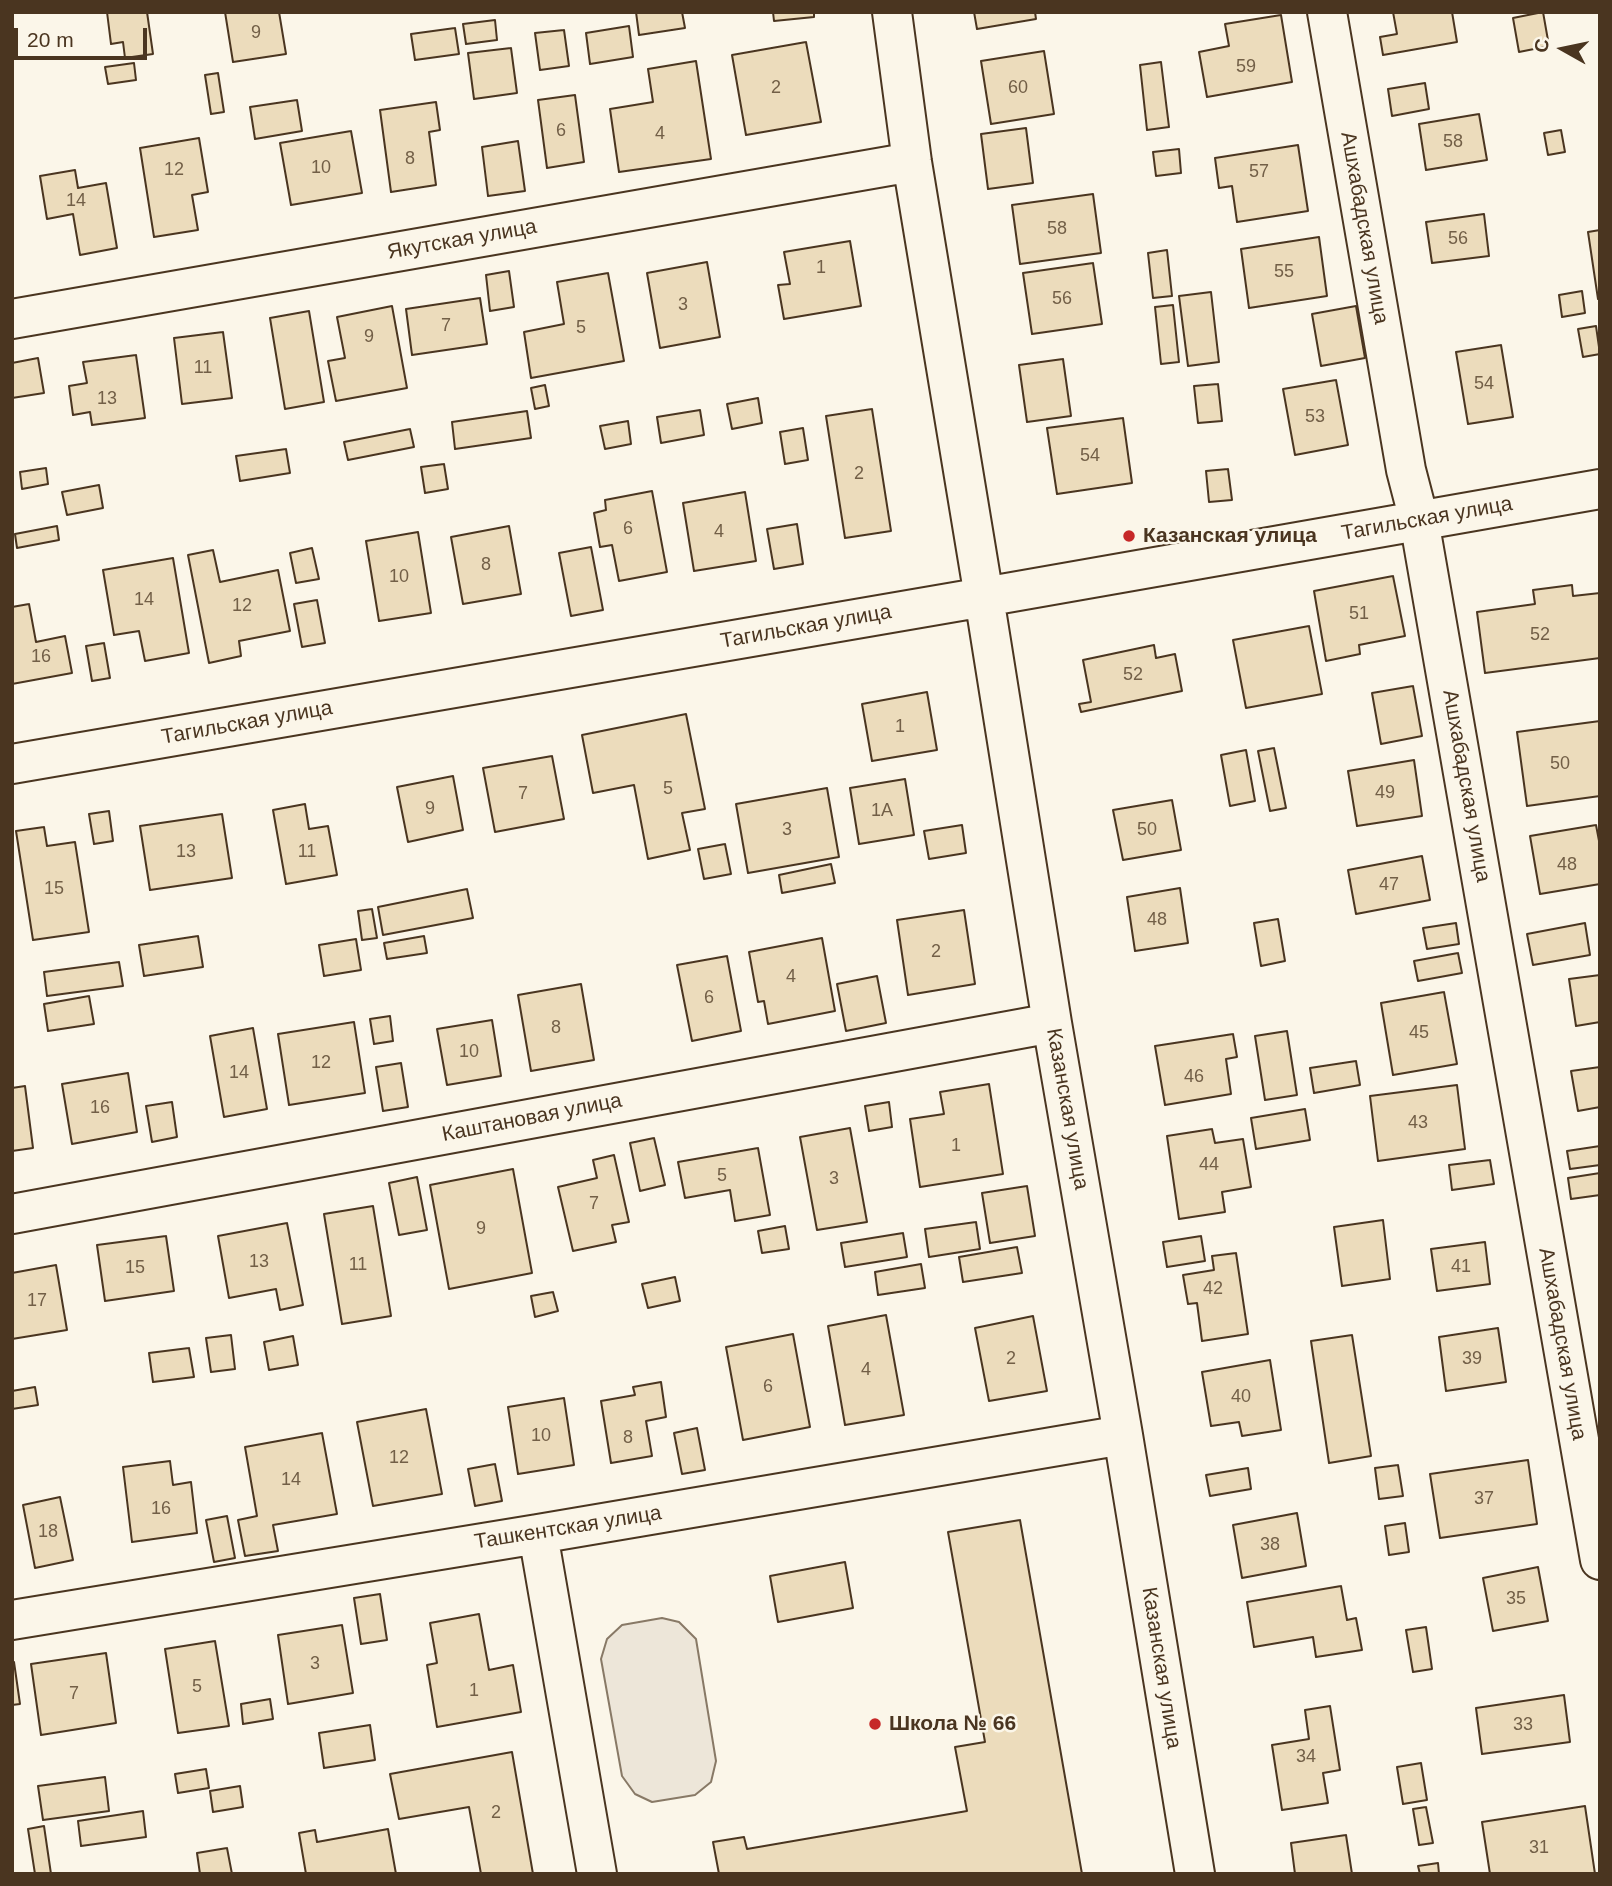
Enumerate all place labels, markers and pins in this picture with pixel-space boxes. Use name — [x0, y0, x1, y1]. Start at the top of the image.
place label: Казанская улица — [1143, 523, 1317, 549]
marker: Казанская улица — [1121, 528, 1137, 544]
place label: Школа № 66 — [889, 1711, 1016, 1737]
marker: Школа № 66 — [867, 1716, 883, 1732]

